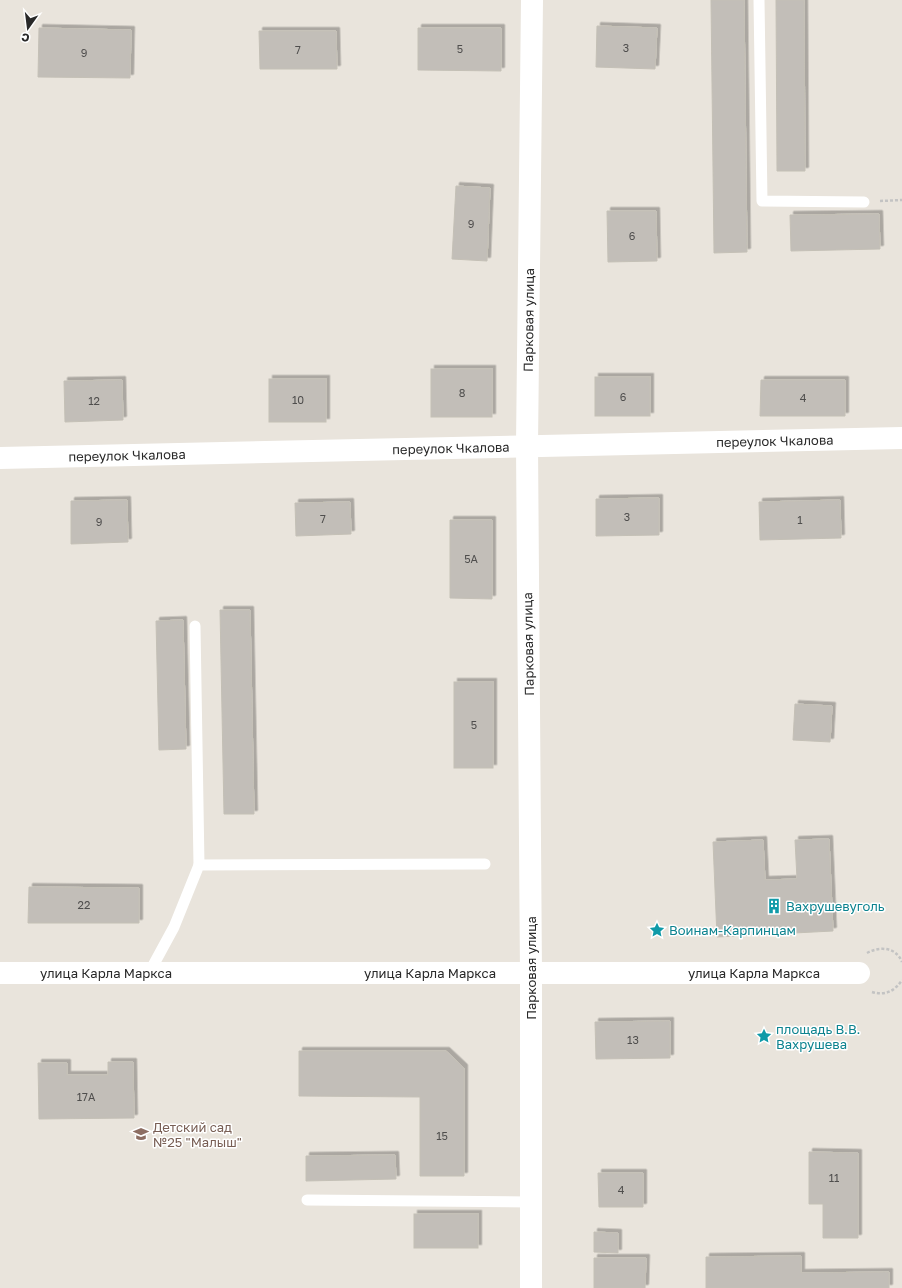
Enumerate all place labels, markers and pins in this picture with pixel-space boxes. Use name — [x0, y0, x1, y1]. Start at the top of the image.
building icon: Вахрушевуголь — [765, 897, 783, 915]
place label: Вахрушевуголь — [786, 898, 885, 914]
place icon: Воинам-Карпинцам — [648, 921, 666, 939]
place label: Воинам-Карпинцам — [669, 922, 796, 938]
place label: площадь В.В. Вахрушева — [776, 1021, 861, 1052]
place icon: площадь В.В. Вахрушева — [755, 1027, 773, 1045]
place label: Детский сад №25 "Малыш" — [153, 1119, 242, 1150]
school or university icon: Детский сад №25 "Малыш" — [132, 1125, 150, 1143]

